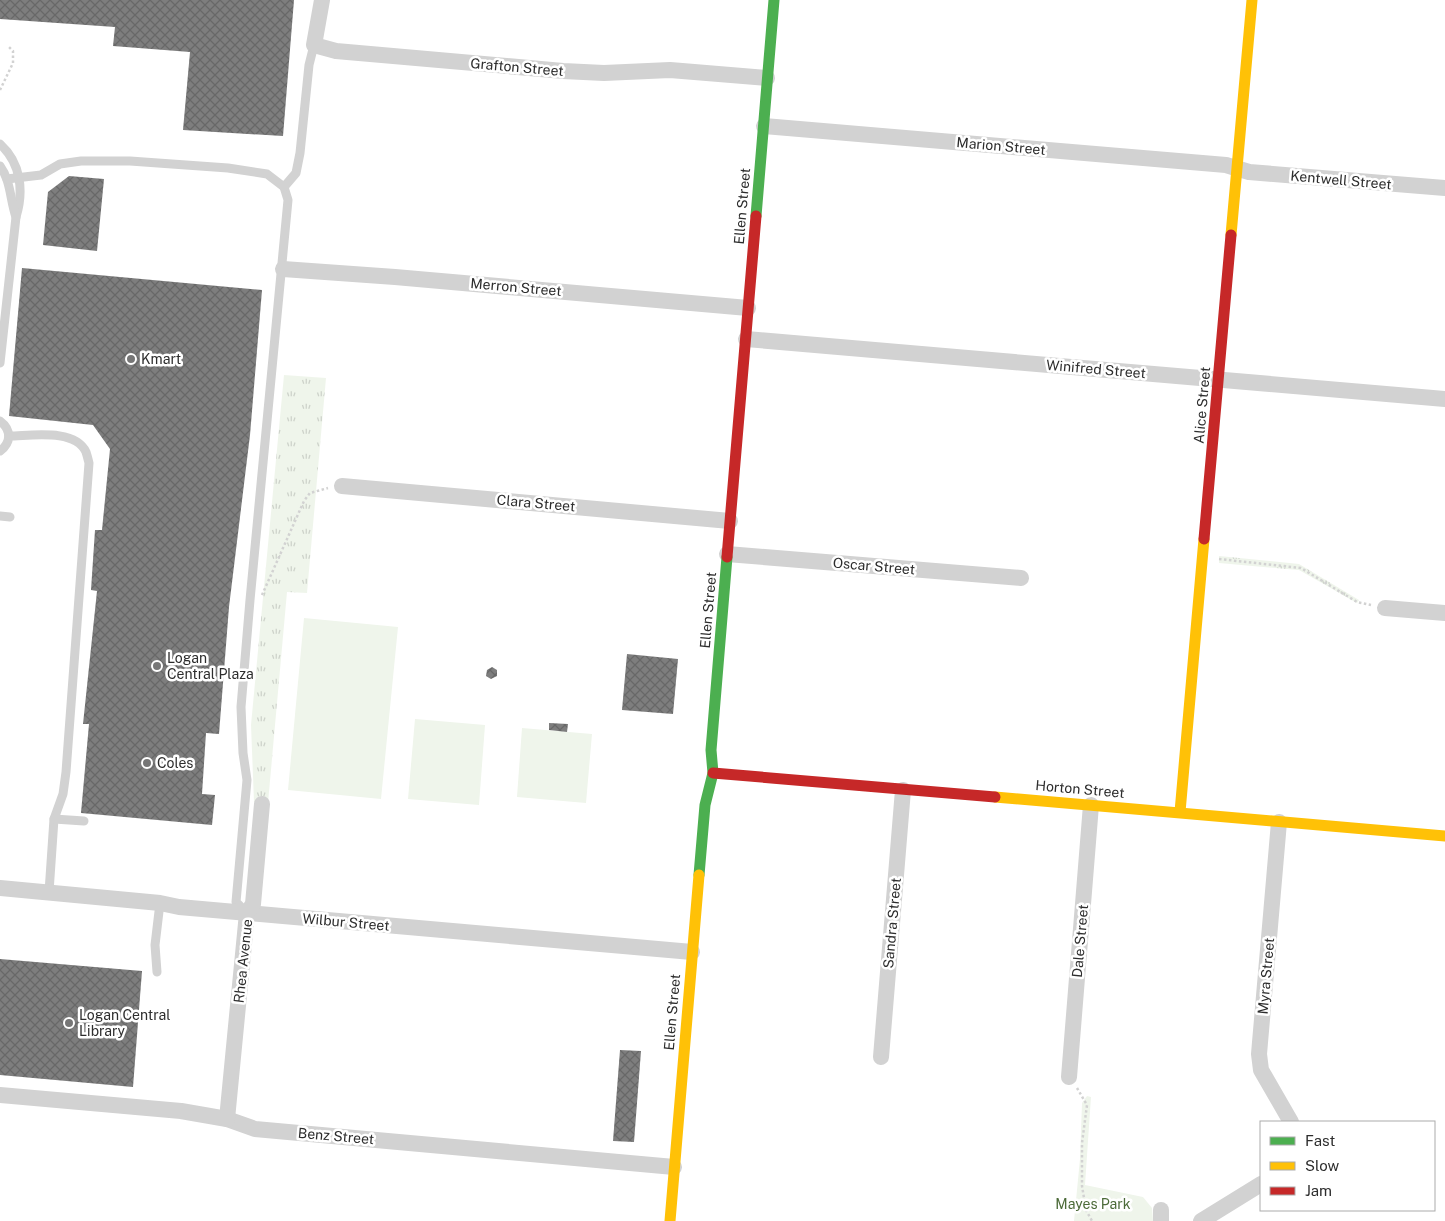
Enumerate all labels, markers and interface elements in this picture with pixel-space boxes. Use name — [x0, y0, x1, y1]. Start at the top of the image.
street label: Grafton Street — [470, 55, 564, 79]
street label: Marion Street — [956, 134, 1046, 158]
street label: Ellen Street — [731, 167, 753, 245]
street label: Kentwell Street — [1290, 168, 1392, 192]
street label: Merron Street — [470, 275, 562, 299]
place label: Kmart — [141, 351, 181, 367]
marker: Kmart — [125, 353, 137, 365]
street label: Winifred Street — [1046, 357, 1146, 381]
street label: Alice Street — [1191, 366, 1213, 444]
street label: Clara Street — [496, 492, 576, 514]
street label: Oscar Street — [832, 554, 916, 578]
street label: Ellen Street — [697, 571, 719, 649]
place label: Logan Central Plaza — [167, 650, 254, 682]
marker: Logan Central Plaza — [151, 660, 163, 672]
place label: Coles — [157, 755, 193, 771]
marker: Coles — [141, 757, 153, 769]
street label: Horton Street — [1035, 777, 1125, 801]
street label: Sandra Street — [880, 877, 904, 969]
street label: Dale Street — [1069, 904, 1091, 978]
street label: Wilbur Street — [302, 910, 390, 934]
street label: Rhea Avenue — [231, 918, 255, 1004]
street label: Myra Street — [1255, 937, 1277, 1015]
street label: Ellen Street — [661, 973, 683, 1051]
place label: Logan Central Library — [79, 1007, 170, 1039]
marker: Logan Central Library — [63, 1017, 75, 1029]
legend — [1260, 1121, 1435, 1211]
street label: Benz Street — [297, 1125, 375, 1147]
text: Fast — [1305, 1132, 1335, 1149]
text: Slow — [1305, 1157, 1340, 1174]
text: Jam — [1305, 1182, 1332, 1199]
park label: Mayes Park — [1055, 1196, 1131, 1212]

